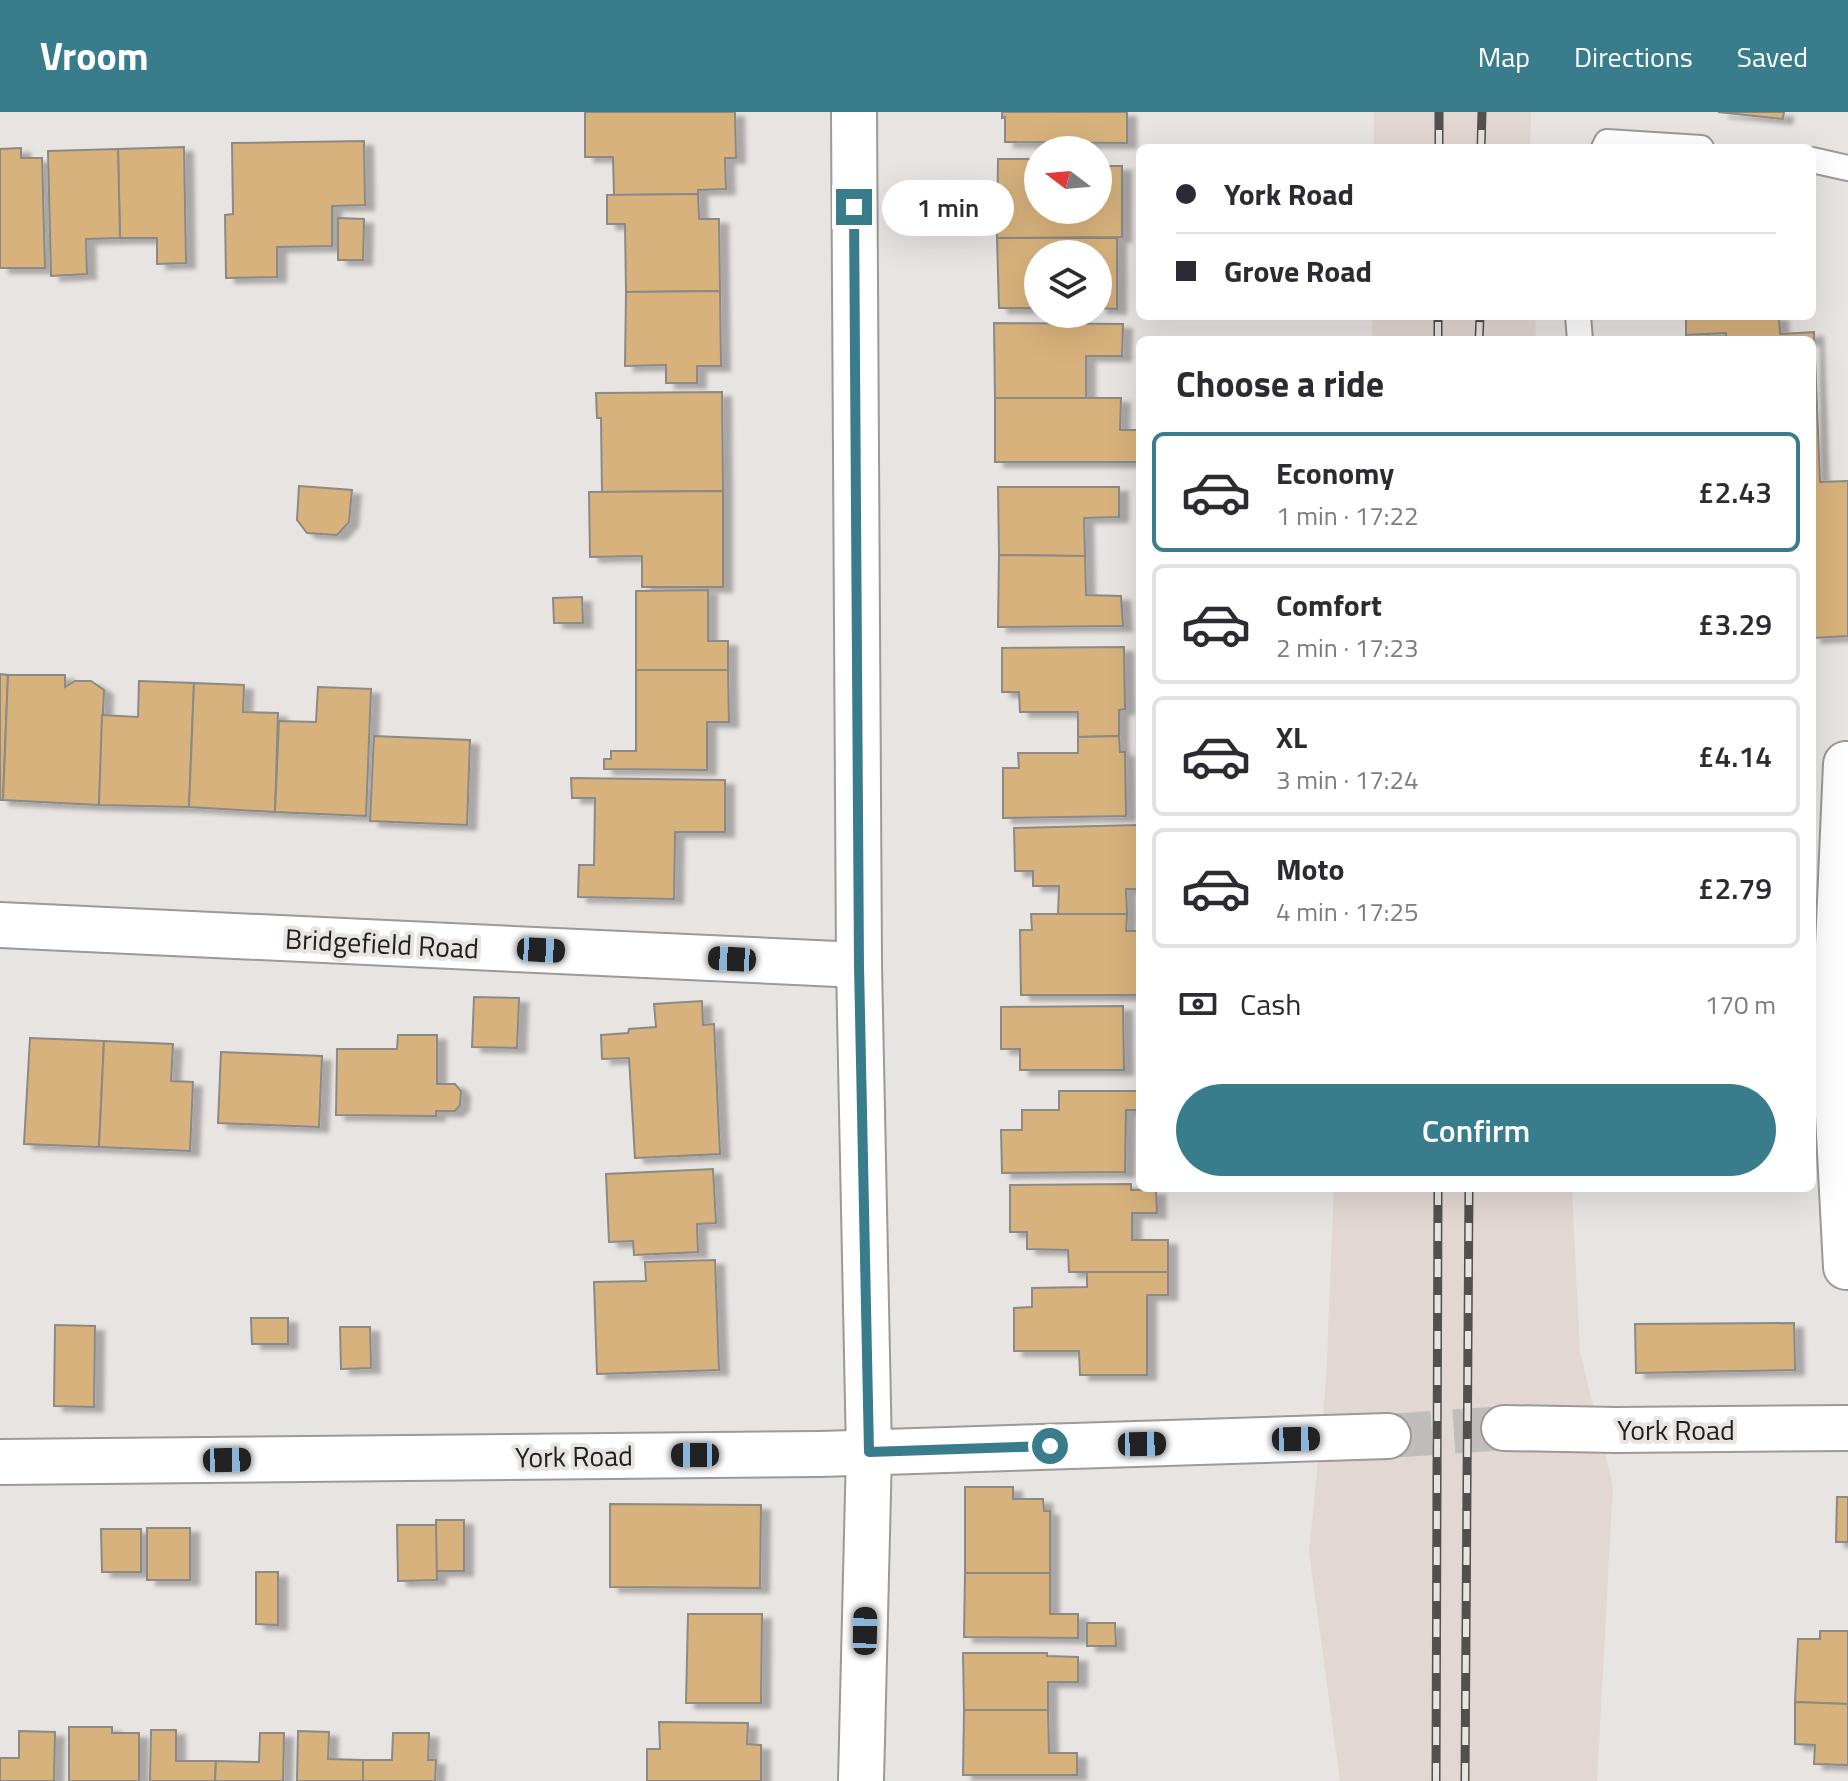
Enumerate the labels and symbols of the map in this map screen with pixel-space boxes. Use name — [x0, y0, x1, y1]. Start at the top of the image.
north arrow — [1024, 136, 1112, 224]
callout: 1 min — [882, 179, 1014, 235]
route end — [836, 189, 872, 225]
street label: Bridgefield Road — [284, 916, 480, 970]
car — [516, 937, 566, 963]
car — [707, 946, 757, 972]
street label: York Road — [1617, 1408, 1735, 1451]
car — [1272, 1427, 1320, 1451]
route start — [1032, 1428, 1068, 1464]
car — [1118, 1432, 1166, 1456]
street label: York Road — [515, 1433, 633, 1479]
car — [671, 1443, 719, 1467]
car — [203, 1448, 251, 1472]
car — [853, 1607, 877, 1655]

